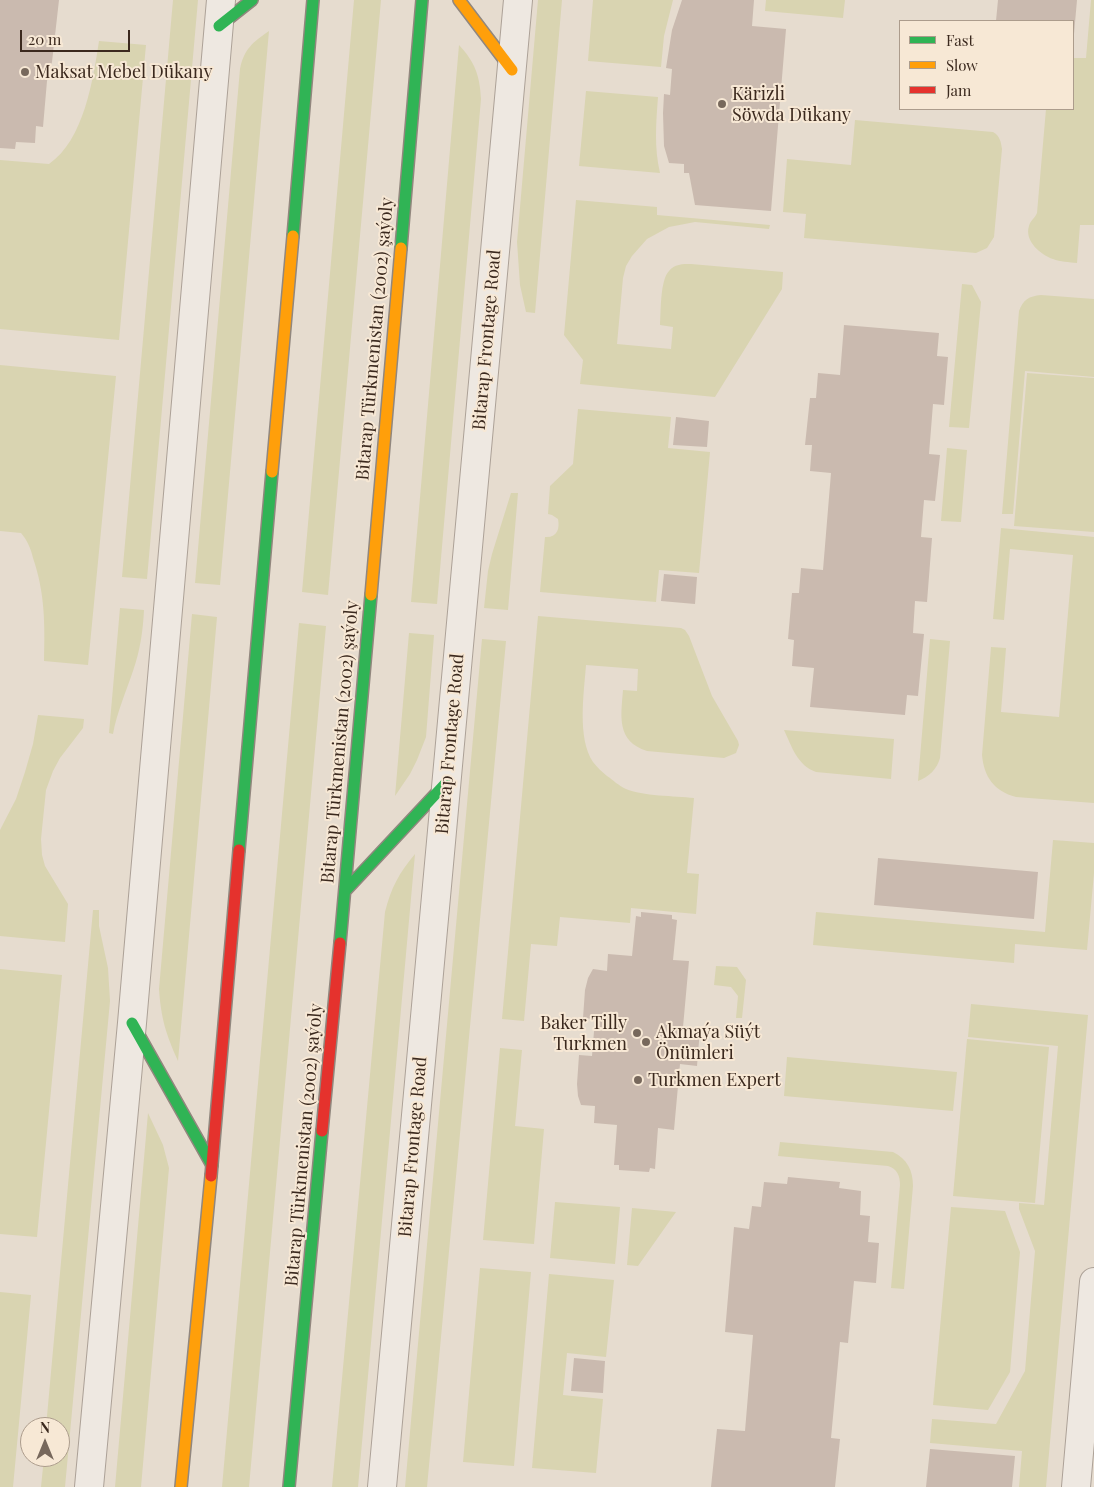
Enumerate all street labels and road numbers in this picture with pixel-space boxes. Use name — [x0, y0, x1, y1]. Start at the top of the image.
street label: Bitarap Türkmenistan (2002) şaýoly — [352, 197, 398, 481]
street label: Bitarap Frontage Road — [468, 249, 506, 431]
street label: Bitarap Türkmenistan (2002) şaýoly — [317, 600, 363, 884]
street label: Bitarap Frontage Road — [431, 653, 469, 835]
street label: Bitarap Türkmenistan (2002) şaýoly — [281, 1003, 327, 1287]
street label: Bitarap Frontage Road — [394, 1056, 432, 1238]

